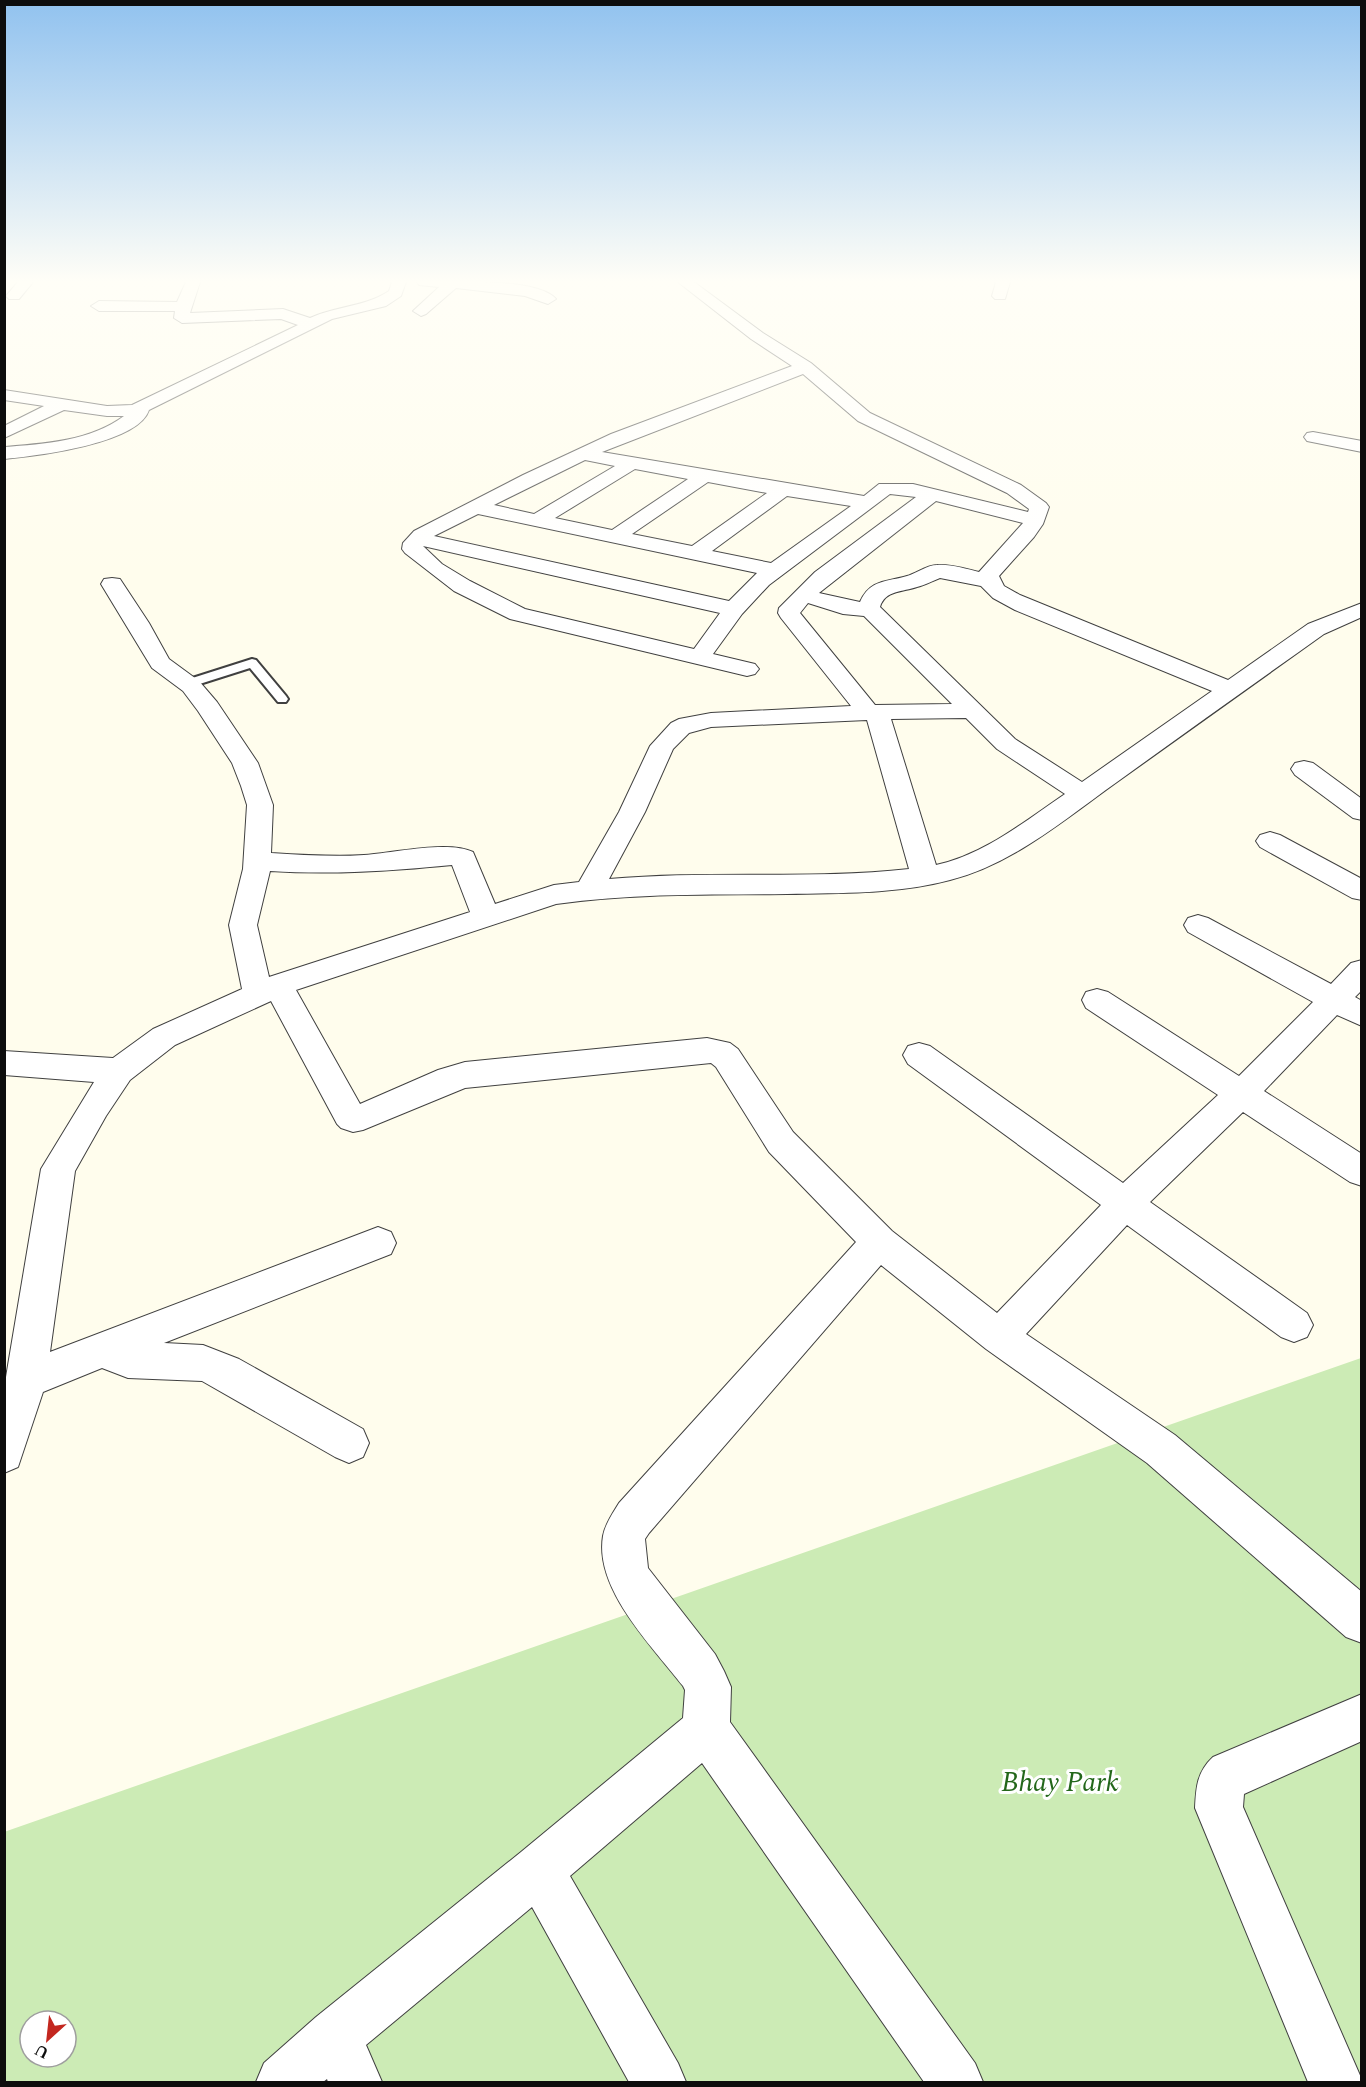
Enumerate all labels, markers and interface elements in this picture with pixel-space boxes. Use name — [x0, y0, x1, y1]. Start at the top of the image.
park label: Bhay Park — [1001, 1761, 1119, 1804]
north arrow — [18, 2009, 78, 2069]
text: U — [30, 2038, 53, 2065]

